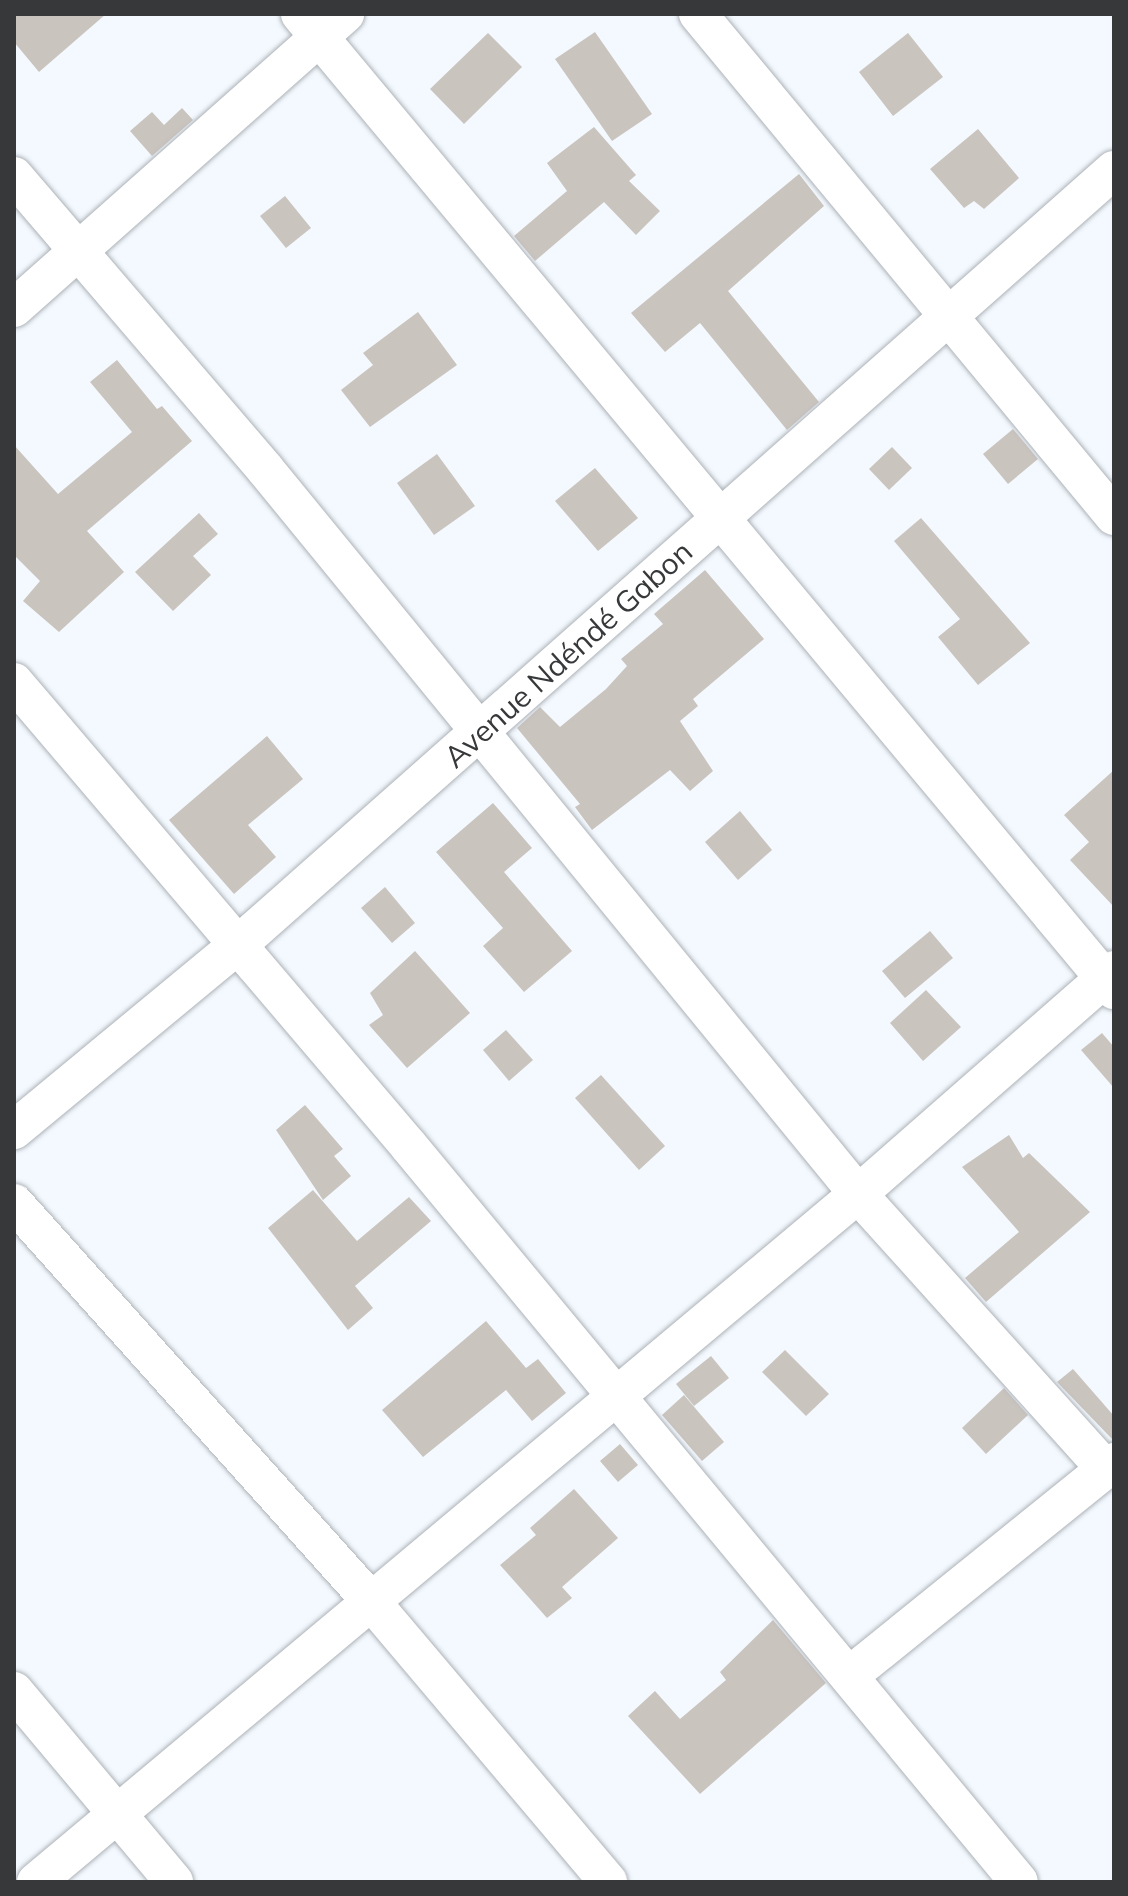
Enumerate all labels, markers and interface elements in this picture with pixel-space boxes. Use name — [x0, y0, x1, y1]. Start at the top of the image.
street label: Avenue Ndéndé Gabon — [437, 533, 699, 775]

